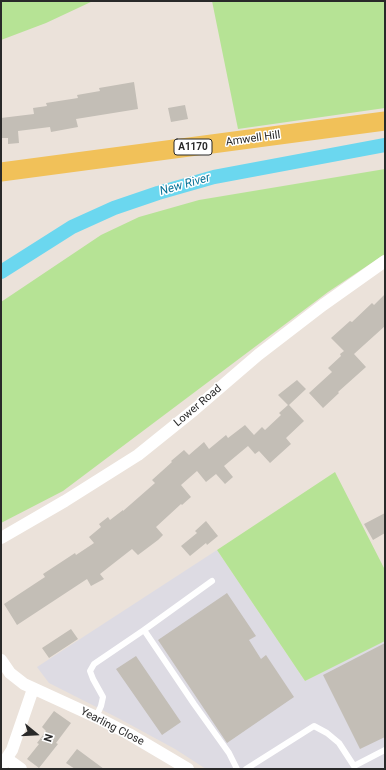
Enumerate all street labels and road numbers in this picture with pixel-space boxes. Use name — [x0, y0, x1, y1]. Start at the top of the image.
street label: Amwell Hill — [225, 129, 281, 149]
road number: A1170 — [174, 139, 212, 155]
street label: Lower Road — [172, 382, 224, 430]
street label: Yearling Close — [78, 705, 146, 749]

